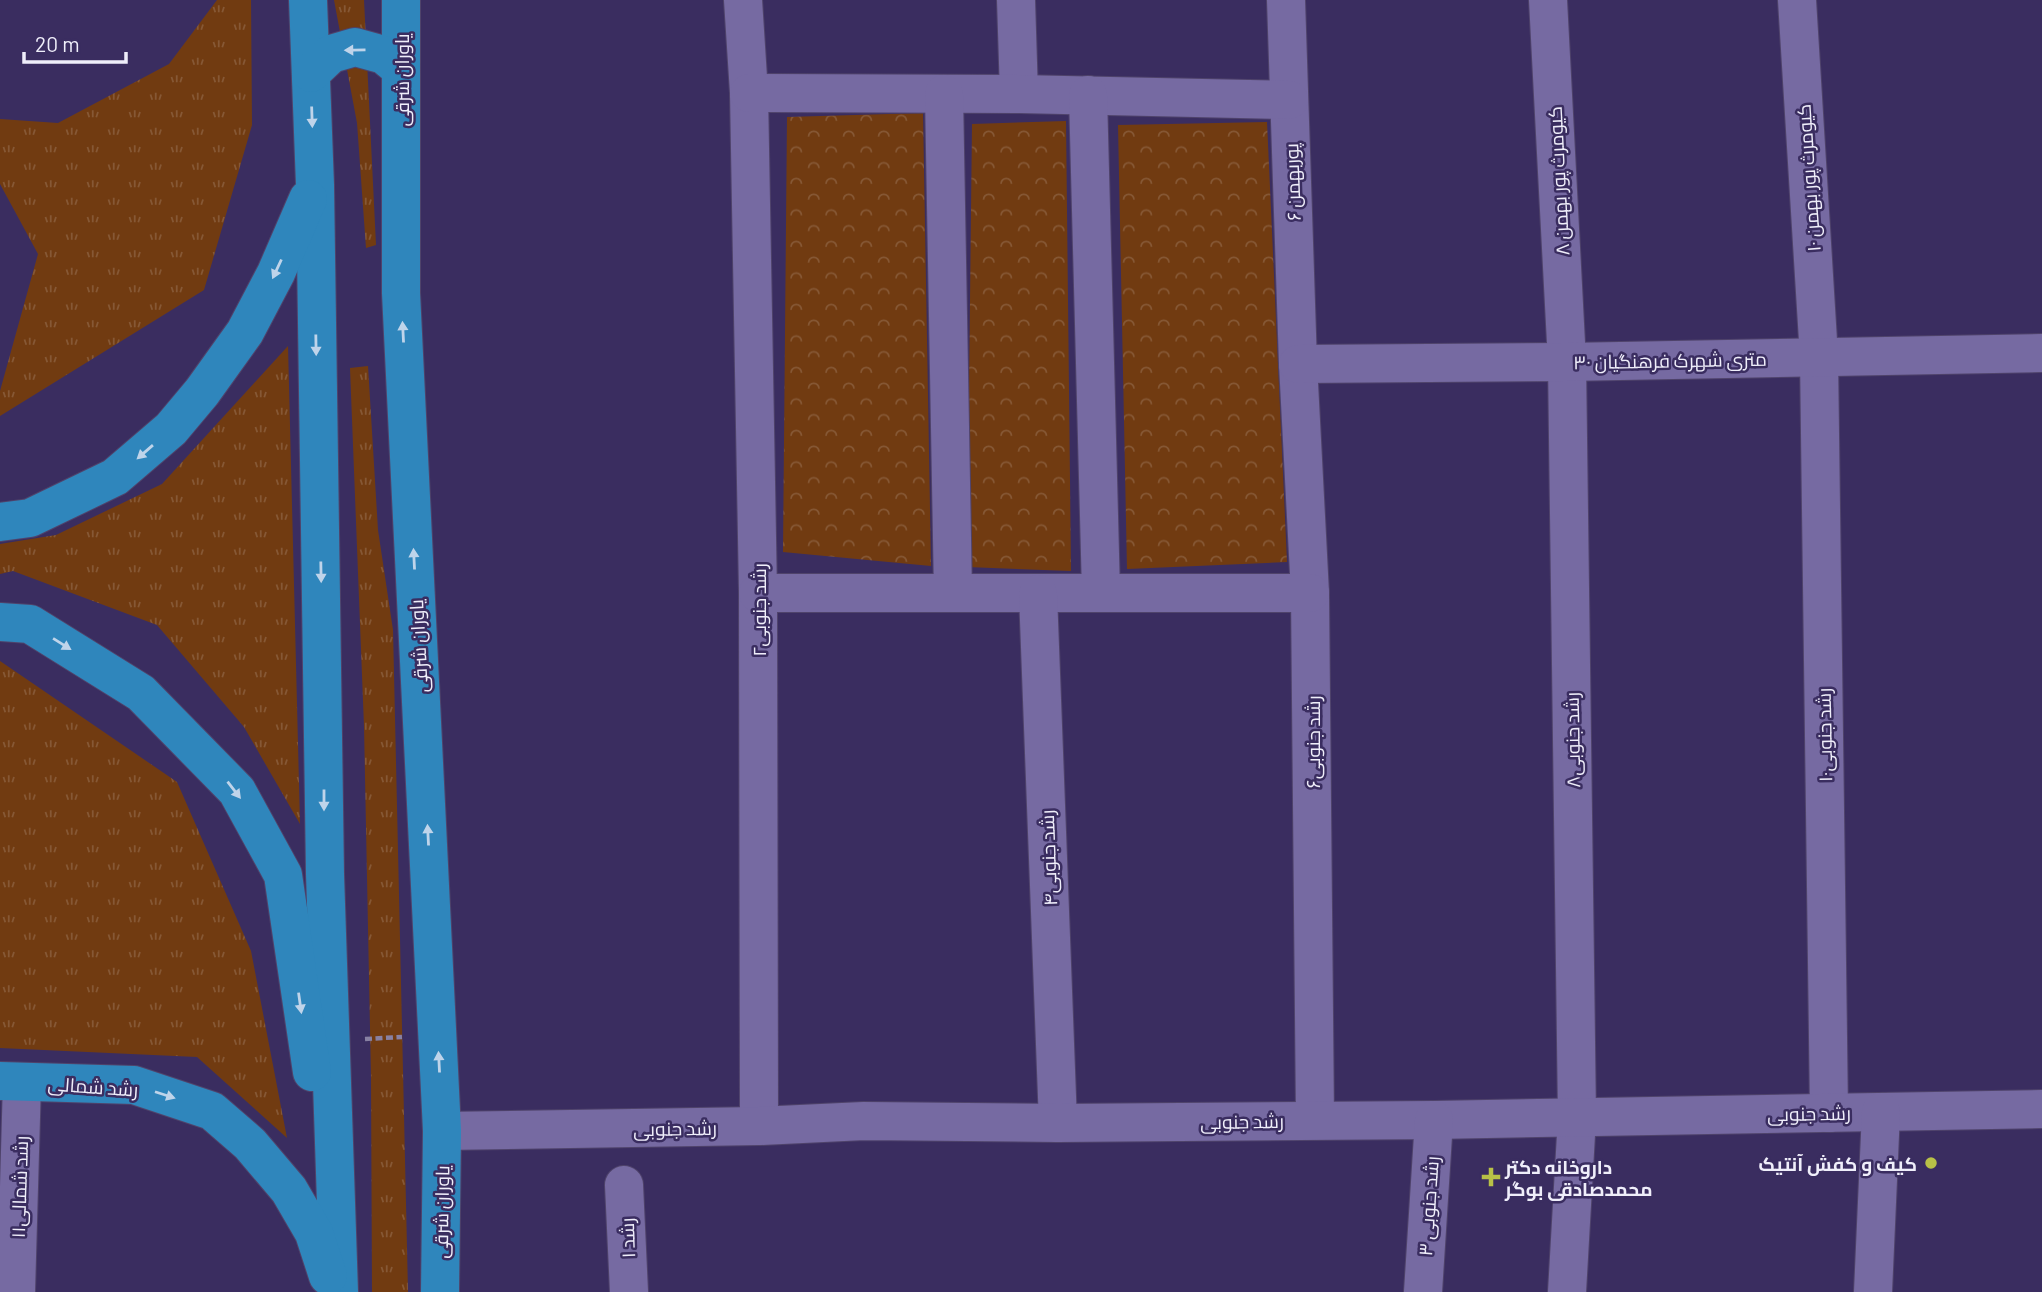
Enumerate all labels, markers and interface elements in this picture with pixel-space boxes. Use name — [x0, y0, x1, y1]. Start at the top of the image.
scale bar — [24, 21, 126, 65]
text: 20 m — [35, 31, 80, 56]
street label: یاوران شرقی — [390, 33, 414, 127]
one-way arrow — [343, 44, 365, 56]
street label: کیومرث پور بهمن ۱۰ — [1791, 103, 1827, 253]
one-way arrow — [307, 106, 318, 128]
street label: کیومرث پور بهمن ۸ — [1543, 106, 1575, 256]
street label: پوربهمن ۶ — [1279, 143, 1307, 221]
one-way arrow — [271, 259, 283, 279]
one-way arrow — [397, 321, 408, 343]
one-way arrow — [310, 334, 322, 356]
street label: ۳۰ متری شهرک فرهنگیان — [1573, 347, 1767, 374]
one-way arrow — [136, 444, 153, 459]
one-way arrow — [408, 548, 419, 570]
one-way arrow — [315, 561, 327, 583]
street label: رشد جنوبی۲ — [747, 563, 771, 657]
street label: یاوران شرقی — [404, 599, 433, 693]
one-way arrow — [53, 638, 72, 651]
street label: رشد جنوبی۱۰ — [1812, 688, 1837, 782]
street label: رشد جنوبی۸ — [1560, 692, 1585, 788]
street label: رشد جنوبی۶ — [1301, 696, 1325, 788]
one-way arrow — [227, 781, 242, 799]
one-way arrow — [318, 789, 330, 811]
street label: رشد جنوبی۴ — [1035, 809, 1062, 907]
one-way arrow — [422, 824, 433, 846]
one-way arrow — [295, 993, 306, 1015]
one-way arrow — [433, 1051, 444, 1073]
street label: رشد شمالی — [47, 1071, 139, 1102]
one-way arrow — [154, 1090, 175, 1101]
street label: رشد جنوبی — [1767, 1101, 1851, 1126]
street label: رشد جنوبی — [1200, 1109, 1284, 1134]
street label: رشد جنوبی — [633, 1116, 717, 1141]
street label: رشد شمالی۱۱ — [6, 1135, 33, 1239]
place label: کیف و کفش آنتیک — [1758, 1152, 1917, 1176]
street label: رشد جنوبی ۳ — [1413, 1155, 1444, 1257]
place label: داروخانه دکتر محمدصادقی بوگر — [1504, 1155, 1653, 1201]
marker: کیف و کفش آنتیک — [1923, 1155, 1939, 1171]
street label: یاوران شرقی — [429, 1165, 454, 1259]
marker: داروخانه دکتر محمدصادقی بوگر — [1483, 1169, 1499, 1185]
street label: رشد ۱ — [615, 1217, 640, 1259]

